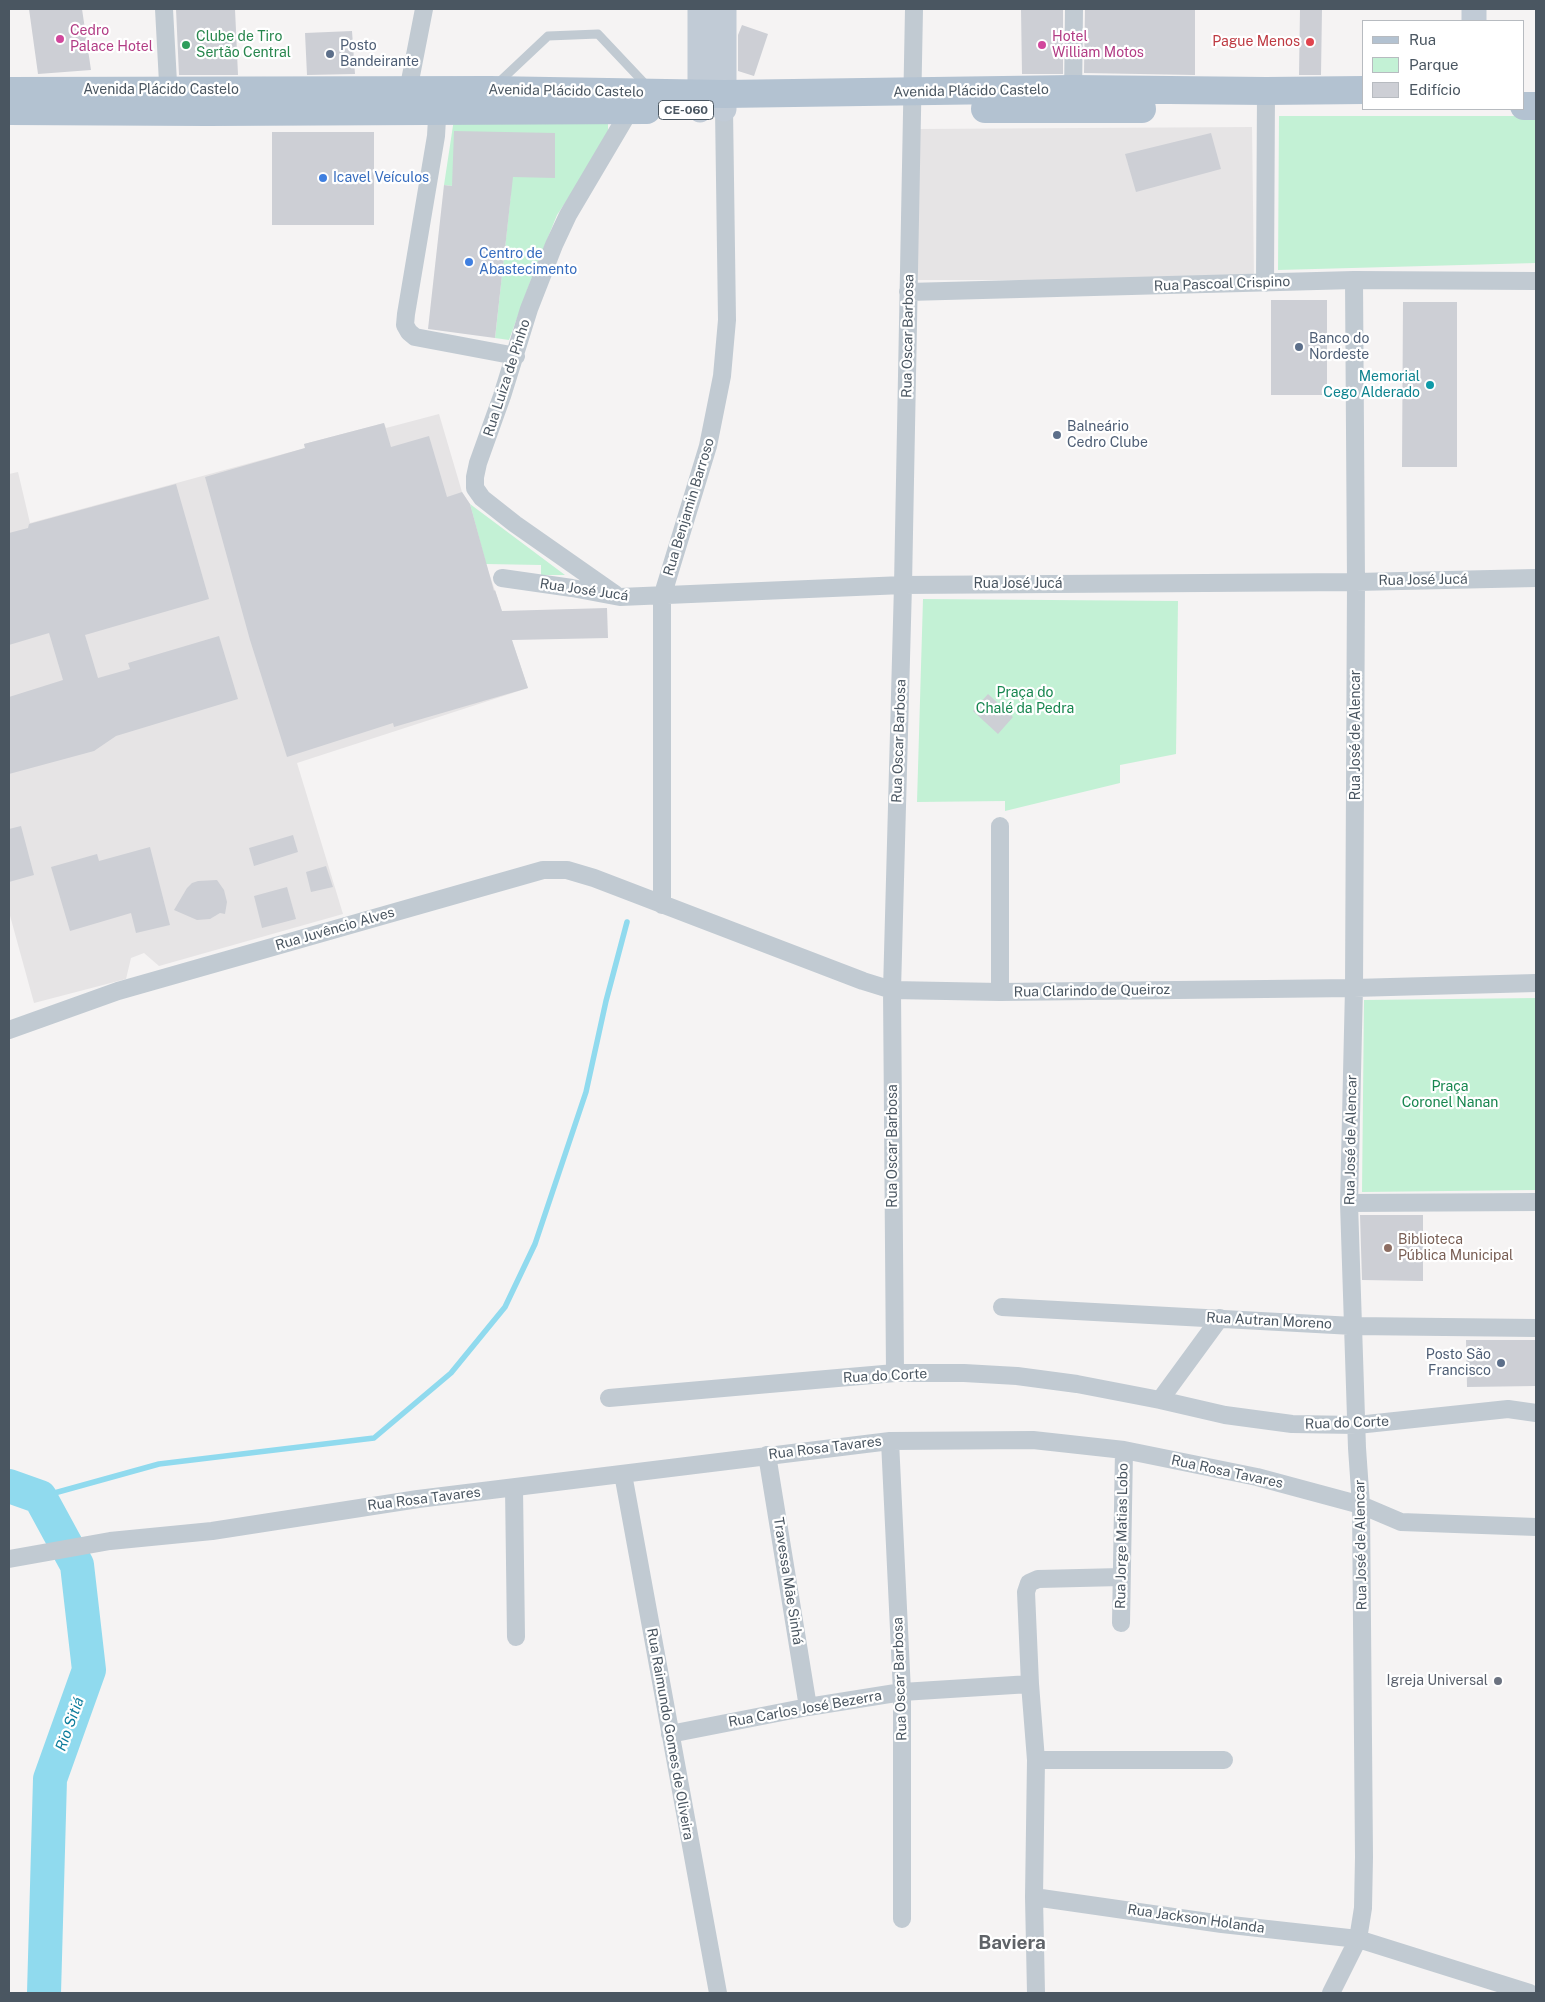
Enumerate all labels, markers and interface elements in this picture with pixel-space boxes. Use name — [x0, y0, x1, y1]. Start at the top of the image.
legend — [1362, 20, 1525, 110]
place label: Cedro Palace Hotel — [70, 23, 153, 56]
place label: Clube de Tiro Sertão Central — [196, 29, 291, 62]
place label: Hotel William Motos — [1052, 29, 1144, 62]
text: Rua — [1409, 31, 1436, 48]
marker: Cedro Palace Hotel — [54, 33, 66, 45]
place label: Pague Menos — [1212, 34, 1300, 50]
marker: Pague Menos — [1304, 36, 1316, 48]
place label: Posto Bandeirante — [340, 38, 419, 70]
marker: Clube de Tiro Sertão Central — [180, 39, 192, 51]
marker: Hotel William Motos — [1036, 39, 1048, 51]
marker: Posto Bandeirante — [324, 48, 336, 60]
text: Parque — [1409, 56, 1459, 73]
street label: Avenida Plácido Castelo — [488, 81, 644, 101]
street label: Avenida Plácido Castelo — [893, 81, 1049, 101]
text: Edifício — [1409, 81, 1461, 98]
street label: Avenida Plácido Castelo — [83, 82, 239, 98]
road number: CE-060 — [658, 100, 714, 120]
place label: Icavel Veículos — [333, 170, 429, 186]
marker: Icavel Veículos — [317, 172, 329, 184]
place label: Centro de Abastecimento — [479, 246, 577, 278]
marker: Centro de Abastecimento — [463, 256, 475, 268]
street label: Rua Pascoal Crispino — [1154, 273, 1290, 295]
street label: Rua Oscar Barbosa — [899, 274, 917, 398]
street label: Rua Luiza de Pinho — [480, 317, 534, 439]
place label: Banco do Nordeste — [1309, 331, 1369, 364]
marker: Banco do Nordeste — [1293, 341, 1305, 353]
place label: Memorial Cego Alderado — [1323, 369, 1420, 402]
marker: Memorial Cego Alderado — [1424, 379, 1436, 391]
place label: Balneário Cedro Clube — [1067, 419, 1148, 452]
marker: Balneário Cedro Clube — [1051, 429, 1063, 441]
street label: Rua Benjamin Barroso — [660, 436, 718, 578]
street label: Rua José Jucá — [1378, 571, 1468, 589]
street label: Rua José Jucá — [539, 575, 629, 605]
street label: Rua José Jucá — [973, 576, 1063, 592]
street label: Rua José de Alencar — [1348, 670, 1364, 800]
street label: Rua Oscar Barbosa — [888, 679, 910, 803]
park label: Praça do Chalé da Pedra — [976, 685, 1074, 718]
street label: Rua Juvêncio Alves — [273, 904, 397, 954]
street label: Rua Clarindo de Queiroz — [1014, 981, 1170, 1001]
street label: Rua José de Alencar — [1341, 1075, 1361, 1205]
park label: Praça Coronel Nanan — [1402, 1079, 1498, 1112]
street label: Rua Oscar Barbosa — [885, 1084, 901, 1208]
place label: Biblioteca Pública Municipal — [1398, 1232, 1513, 1264]
marker: Biblioteca Pública Municipal — [1382, 1242, 1394, 1254]
street label: Rua Autran Moreno — [1206, 1309, 1332, 1333]
place label: Posto São Francisco — [1426, 1347, 1491, 1380]
marker: Posto São Francisco — [1495, 1357, 1507, 1369]
street label: Rua do Corte — [842, 1365, 928, 1387]
street label: Rua do Corte — [1305, 1413, 1389, 1433]
street label: Rua Rosa Tavares — [767, 1433, 883, 1463]
street label: Rua Rosa Tavares — [1170, 1452, 1284, 1492]
street label: Rua Jorge Matias Lobo — [1112, 1463, 1132, 1609]
street label: Rua José de Alencar — [1351, 1480, 1371, 1610]
street label: Rua Rosa Tavares — [366, 1484, 482, 1514]
street label: Travessa Mãe Sinhá — [770, 1516, 806, 1646]
street label: Rua Oscar Barbosa — [889, 1617, 911, 1741]
street label: Rua Raimundo Gomes de Oliveira — [643, 1627, 697, 1841]
place label: Igreja Universal — [1387, 1673, 1488, 1689]
marker: Igreja Universal — [1492, 1675, 1504, 1687]
street label: Rua Carlos José Bezerra — [727, 1687, 883, 1731]
water label: Rio Sitiá — [52, 1695, 88, 1753]
street label: Rua Jackson Holanda — [1126, 1901, 1266, 1937]
district label: Baviera — [978, 1932, 1046, 1954]

